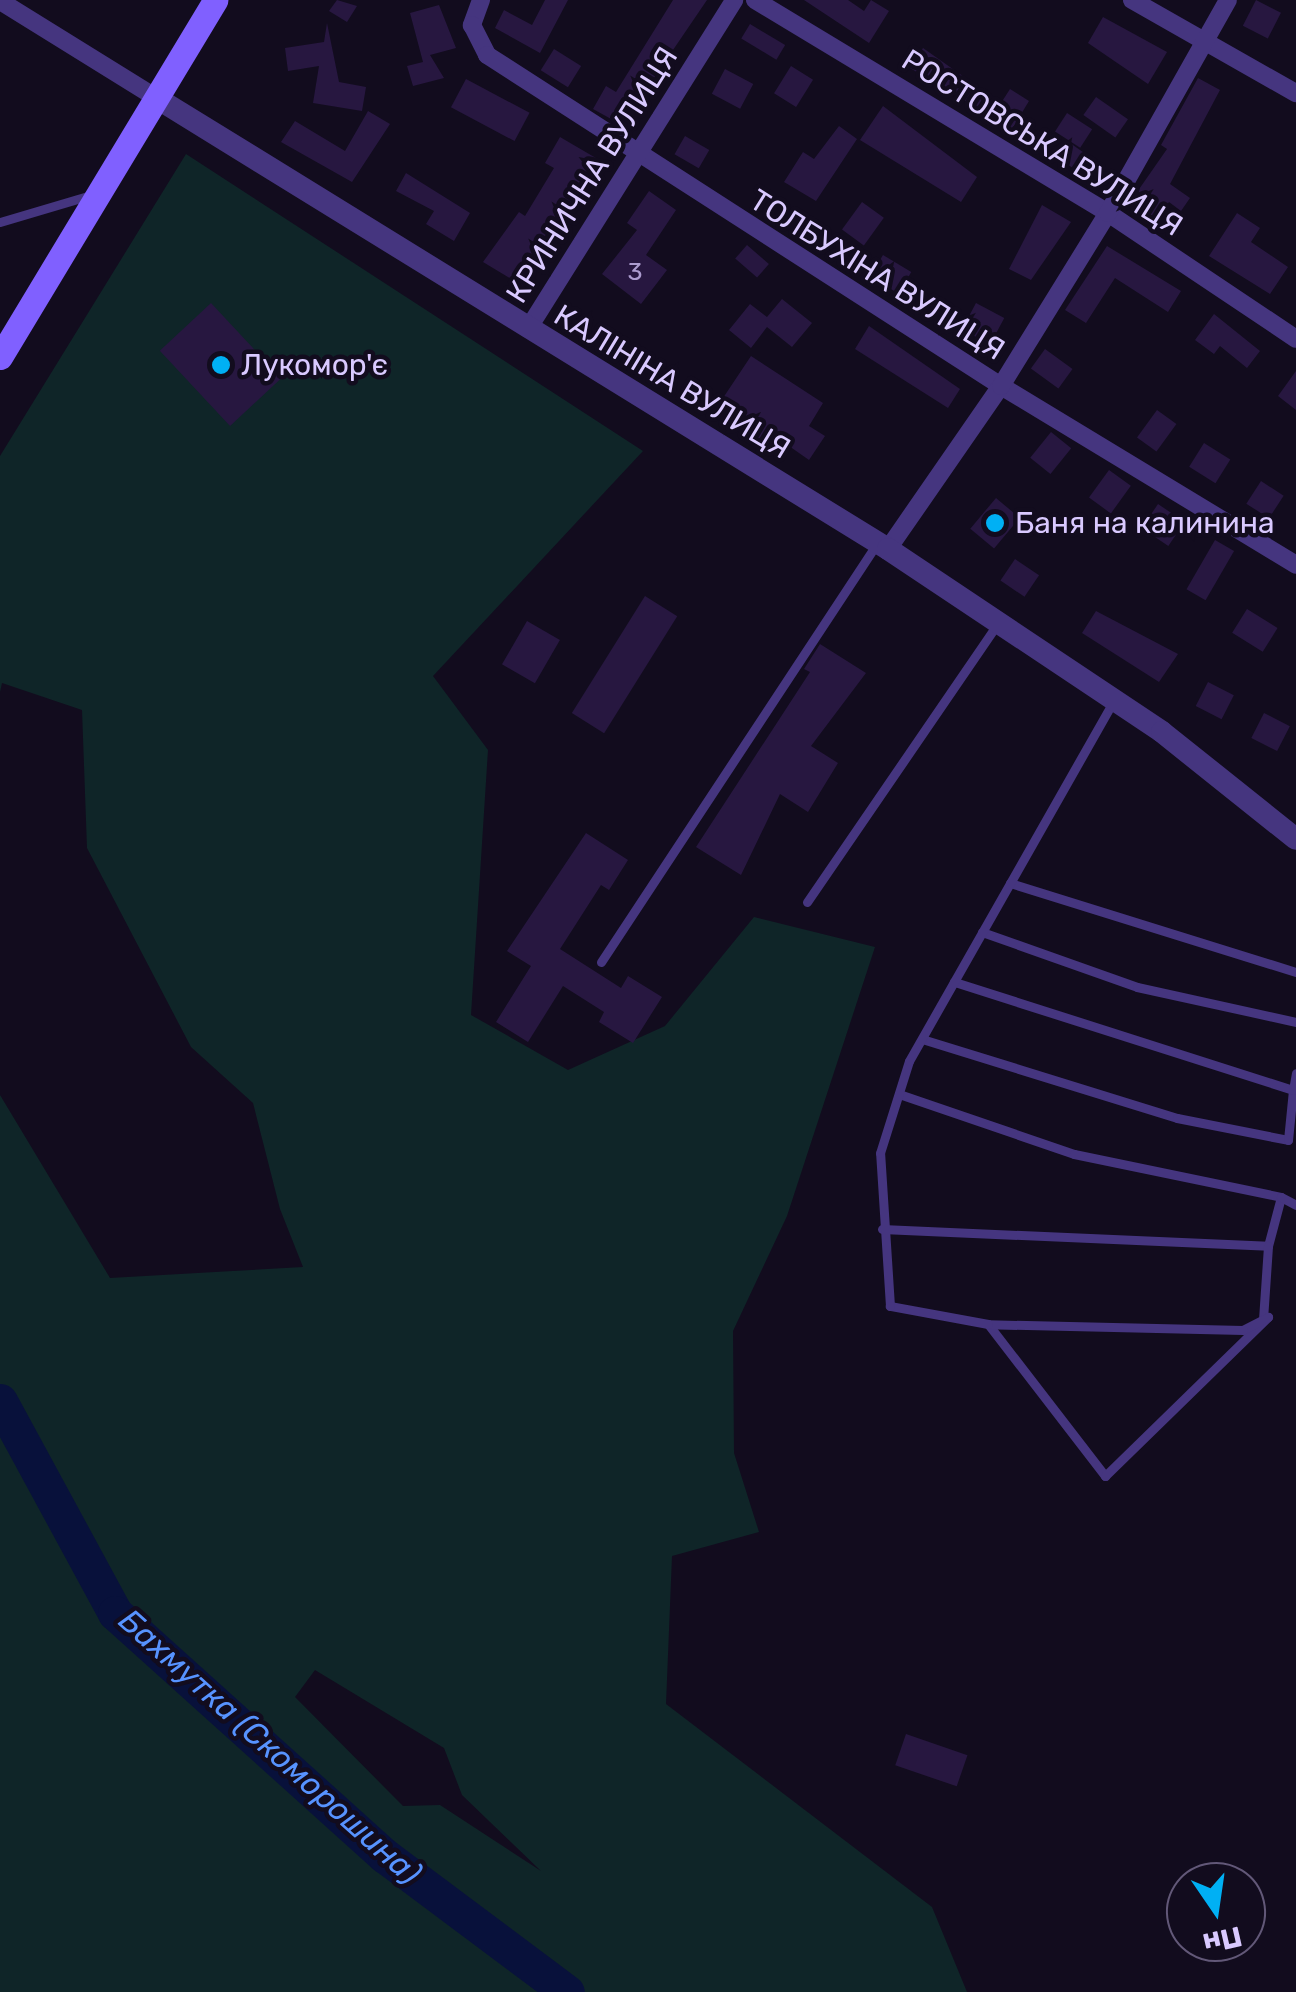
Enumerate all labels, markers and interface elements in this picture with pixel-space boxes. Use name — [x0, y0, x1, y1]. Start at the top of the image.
street label: КРИНИЧНА ВУЛИЦЯ — [499, 40, 685, 310]
street label: РОСТОВСЬКА ВУЛИЦЯ — [895, 42, 1189, 244]
street label: ТОЛБУХІНА ВУЛИЦЯ — [743, 182, 1011, 368]
house number: 3 — [627, 257, 643, 287]
street label: КАЛІНІНА ВУЛИЦЯ — [547, 297, 797, 467]
place label: Лукомор'є — [241, 347, 388, 383]
marker: Лукомор'є — [210, 354, 232, 376]
place label: Баня на калинина — [1015, 505, 1275, 541]
marker: Баня на калинина — [984, 512, 1006, 534]
water label: Бахмутка (Скоморошина) — [111, 1601, 429, 1893]
north arrow — [1166, 1862, 1266, 1962]
text: Пн — [1200, 1919, 1245, 1960]

